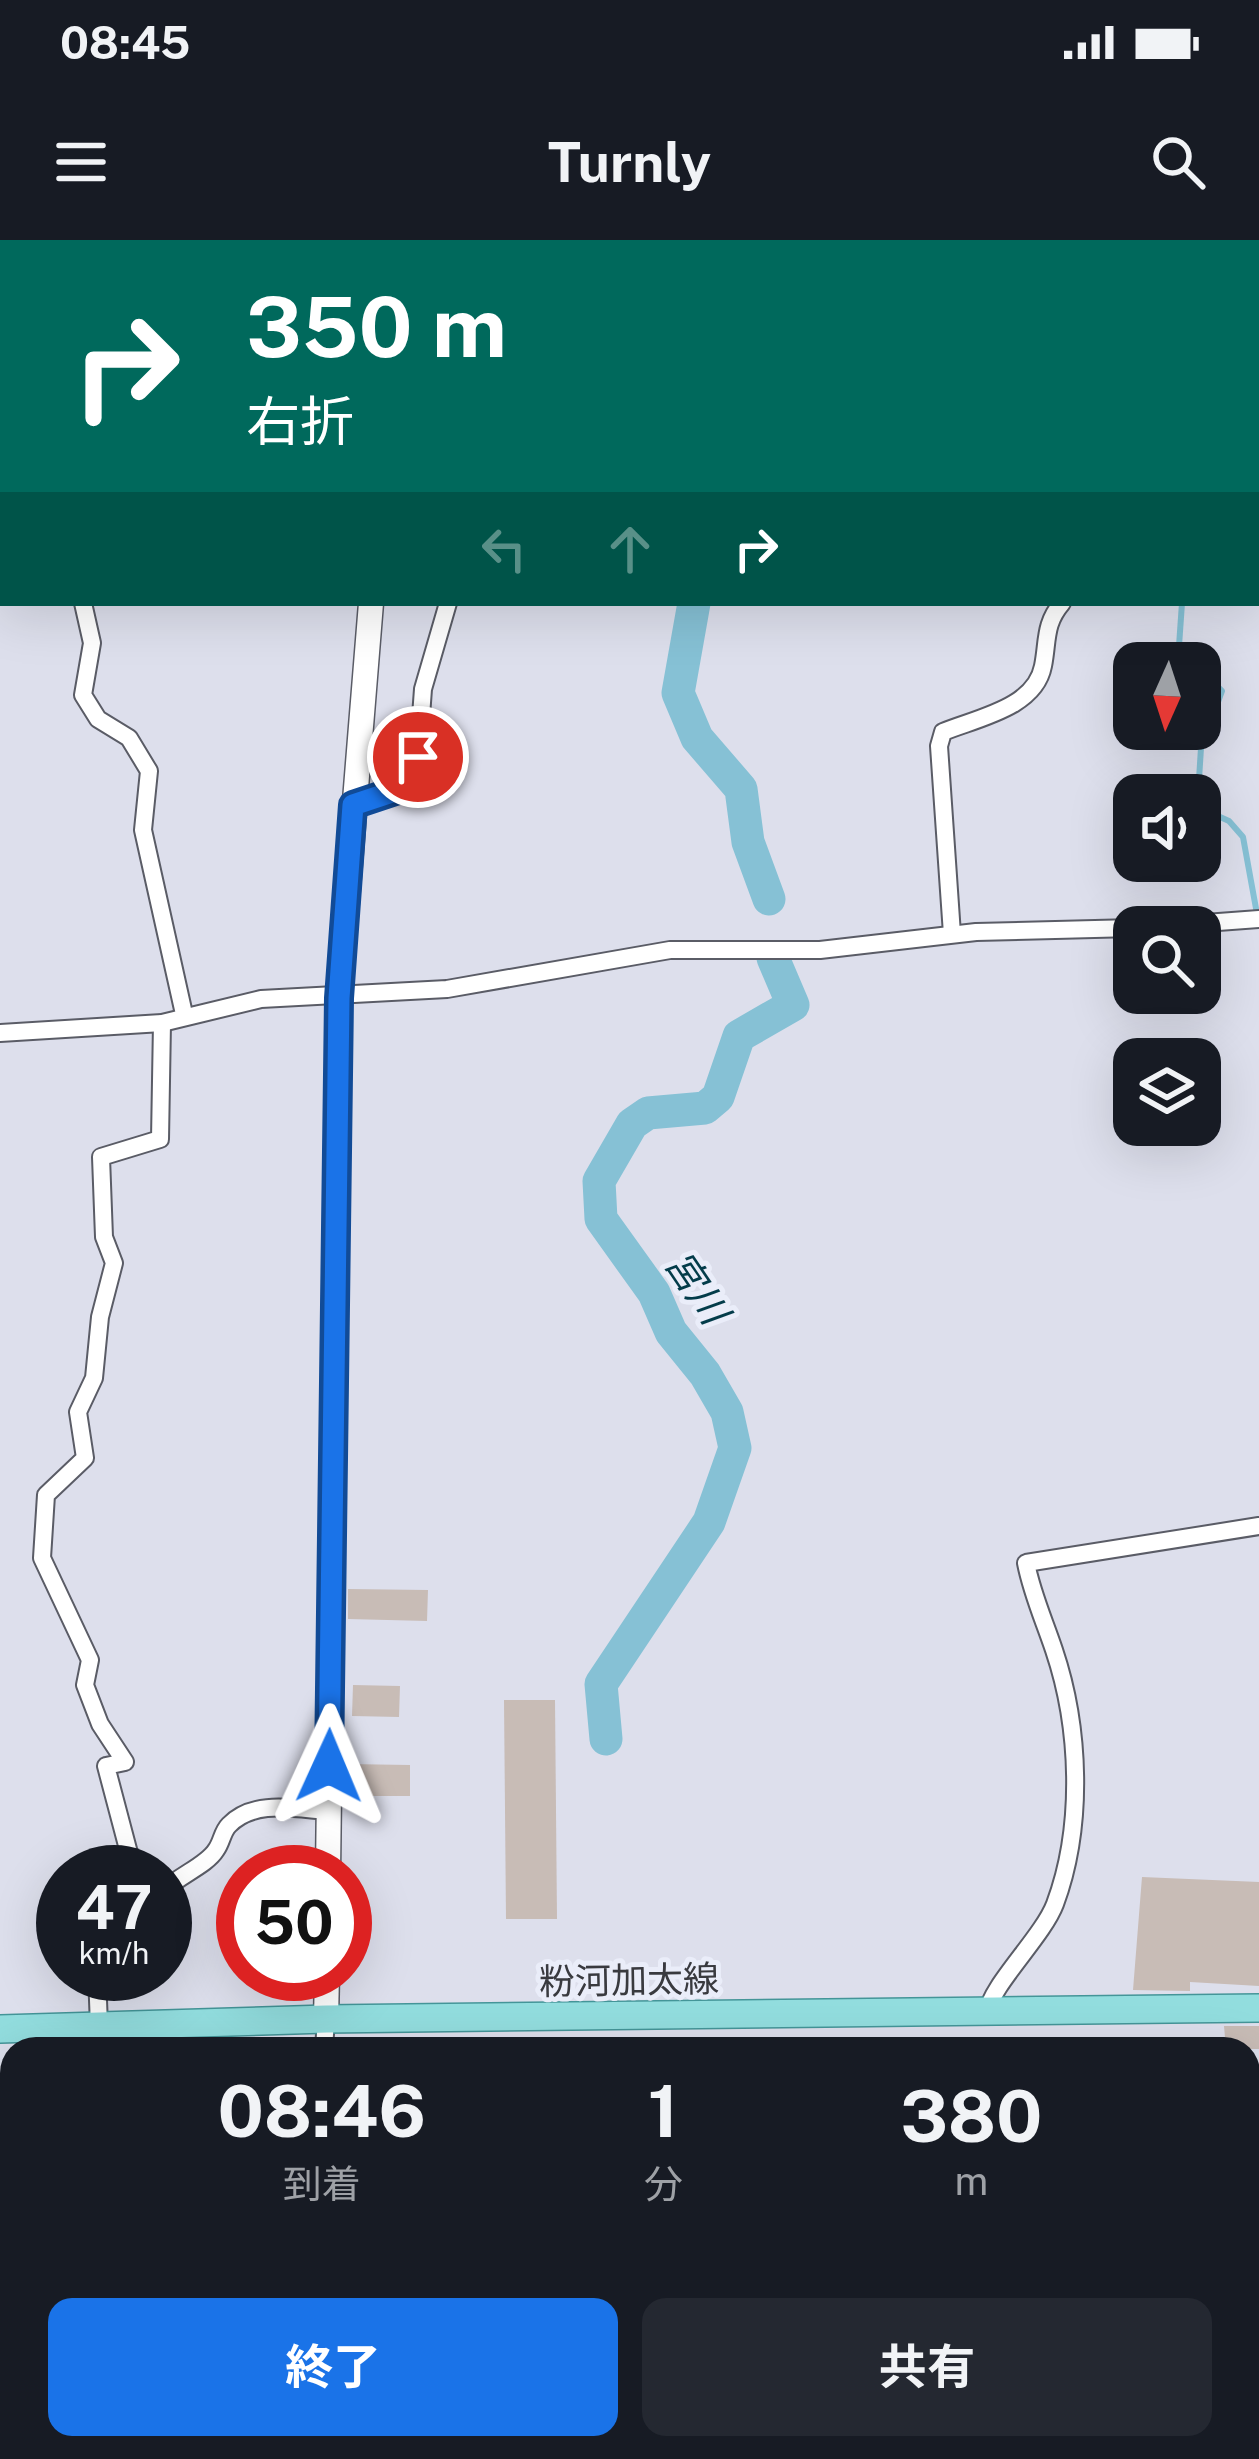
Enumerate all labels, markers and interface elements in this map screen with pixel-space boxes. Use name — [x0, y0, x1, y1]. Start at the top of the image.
text: 08:45 — [60, 16, 190, 69]
icon: menu — [48, 129, 114, 195]
icon: search — [1145, 129, 1211, 195]
text: Turnly — [548, 131, 711, 194]
text: 350 m — [246, 277, 507, 376]
icon: right — [48, 288, 204, 444]
text: 右折 — [246, 390, 354, 453]
icon: left — [471, 516, 537, 582]
icon: ahead — [597, 516, 663, 582]
icon: right — [723, 516, 789, 582]
north arrow — [1113, 642, 1221, 750]
map controls — [1113, 642, 1221, 1146]
pin — [367, 706, 469, 808]
icon: arrive — [385, 724, 451, 790]
button: sound — [1113, 774, 1221, 882]
button: search — [1113, 906, 1221, 1014]
button: layers — [1113, 1038, 1221, 1146]
water label: 宮川 — [656, 1242, 740, 1336]
position arrow — [266, 1703, 392, 1829]
speed limit sign: 50 — [216, 1845, 372, 2001]
text: 47 — [76, 1872, 152, 1943]
text: km/h — [79, 1935, 149, 1971]
street label: 粉河加太線 — [539, 1957, 719, 2003]
text: 08:46 — [218, 2069, 426, 2153]
text: 1 — [648, 2069, 679, 2153]
text: 380 — [900, 2074, 1042, 2158]
text: m — [954, 2158, 988, 2204]
text: 到着 — [283, 2161, 361, 2207]
text: 分 — [644, 2161, 683, 2207]
button: 終了 — [48, 2298, 618, 2436]
button: 共有 — [642, 2298, 1212, 2436]

